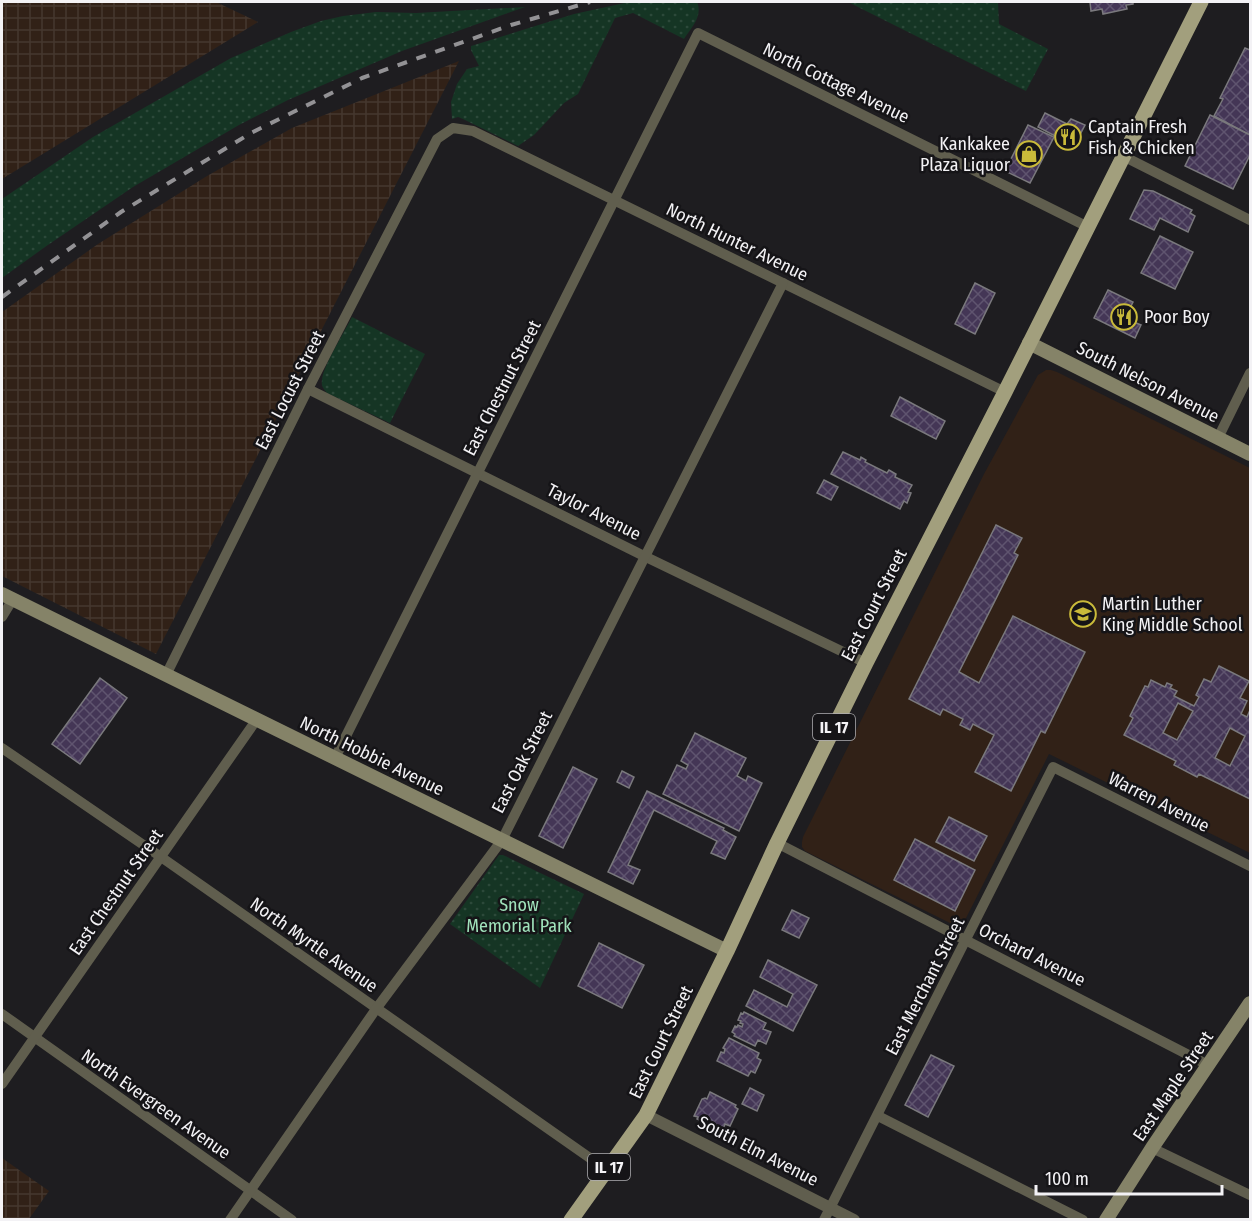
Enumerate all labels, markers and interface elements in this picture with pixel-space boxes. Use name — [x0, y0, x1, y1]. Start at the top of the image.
street label: North Cottage Avenue — [759, 38, 913, 128]
place label: Captain Fresh Fish & Chicken — [1088, 116, 1195, 159]
restaurant icon: Captain Fresh Fish & Chicken — [1053, 122, 1083, 152]
place label: Kankakee Plaza Liquor — [920, 133, 1011, 176]
shop icon: Kankakee Plaza Liquor — [1014, 139, 1044, 169]
street label: North Hunter Avenue — [662, 198, 812, 286]
restaurant icon: Poor Boy — [1109, 302, 1139, 332]
place label: Poor Boy — [1144, 306, 1210, 328]
street label: East Chestnut Street — [458, 317, 546, 459]
street label: East Locust Street — [251, 327, 330, 453]
street label: South Nelson Avenue — [1073, 337, 1223, 427]
street label: Taylor Avenue — [543, 479, 645, 545]
street label: East Court Street — [836, 545, 912, 665]
place label: Martin Luther King Middle School — [1102, 593, 1243, 636]
school or university icon: Martin Luther King Middle School — [1068, 599, 1098, 629]
street label: East Oak Street — [487, 707, 557, 817]
street label: North Hobbie Avenue — [296, 712, 448, 800]
road number: IL 17 — [813, 714, 855, 740]
street label: Warren Avenue — [1105, 767, 1213, 837]
street label: East Chestnut Street — [64, 825, 168, 959]
street label: North Myrtle Avenue — [246, 893, 382, 997]
park label: Snow Memorial Park — [466, 894, 572, 937]
street label: East Merchant Street — [881, 913, 969, 1059]
street label: Orchard Avenue — [975, 919, 1089, 991]
street label: East Court Street — [624, 982, 698, 1102]
street label: East Maple Street — [1128, 1027, 1218, 1145]
street label: North Evergreen Avenue — [77, 1044, 235, 1164]
street label: South Elm Avenue — [694, 1111, 822, 1191]
road number: IL 17 — [588, 1154, 630, 1180]
scale bar — [1036, 1158, 1222, 1196]
text: 100 m — [1045, 1168, 1089, 1190]

